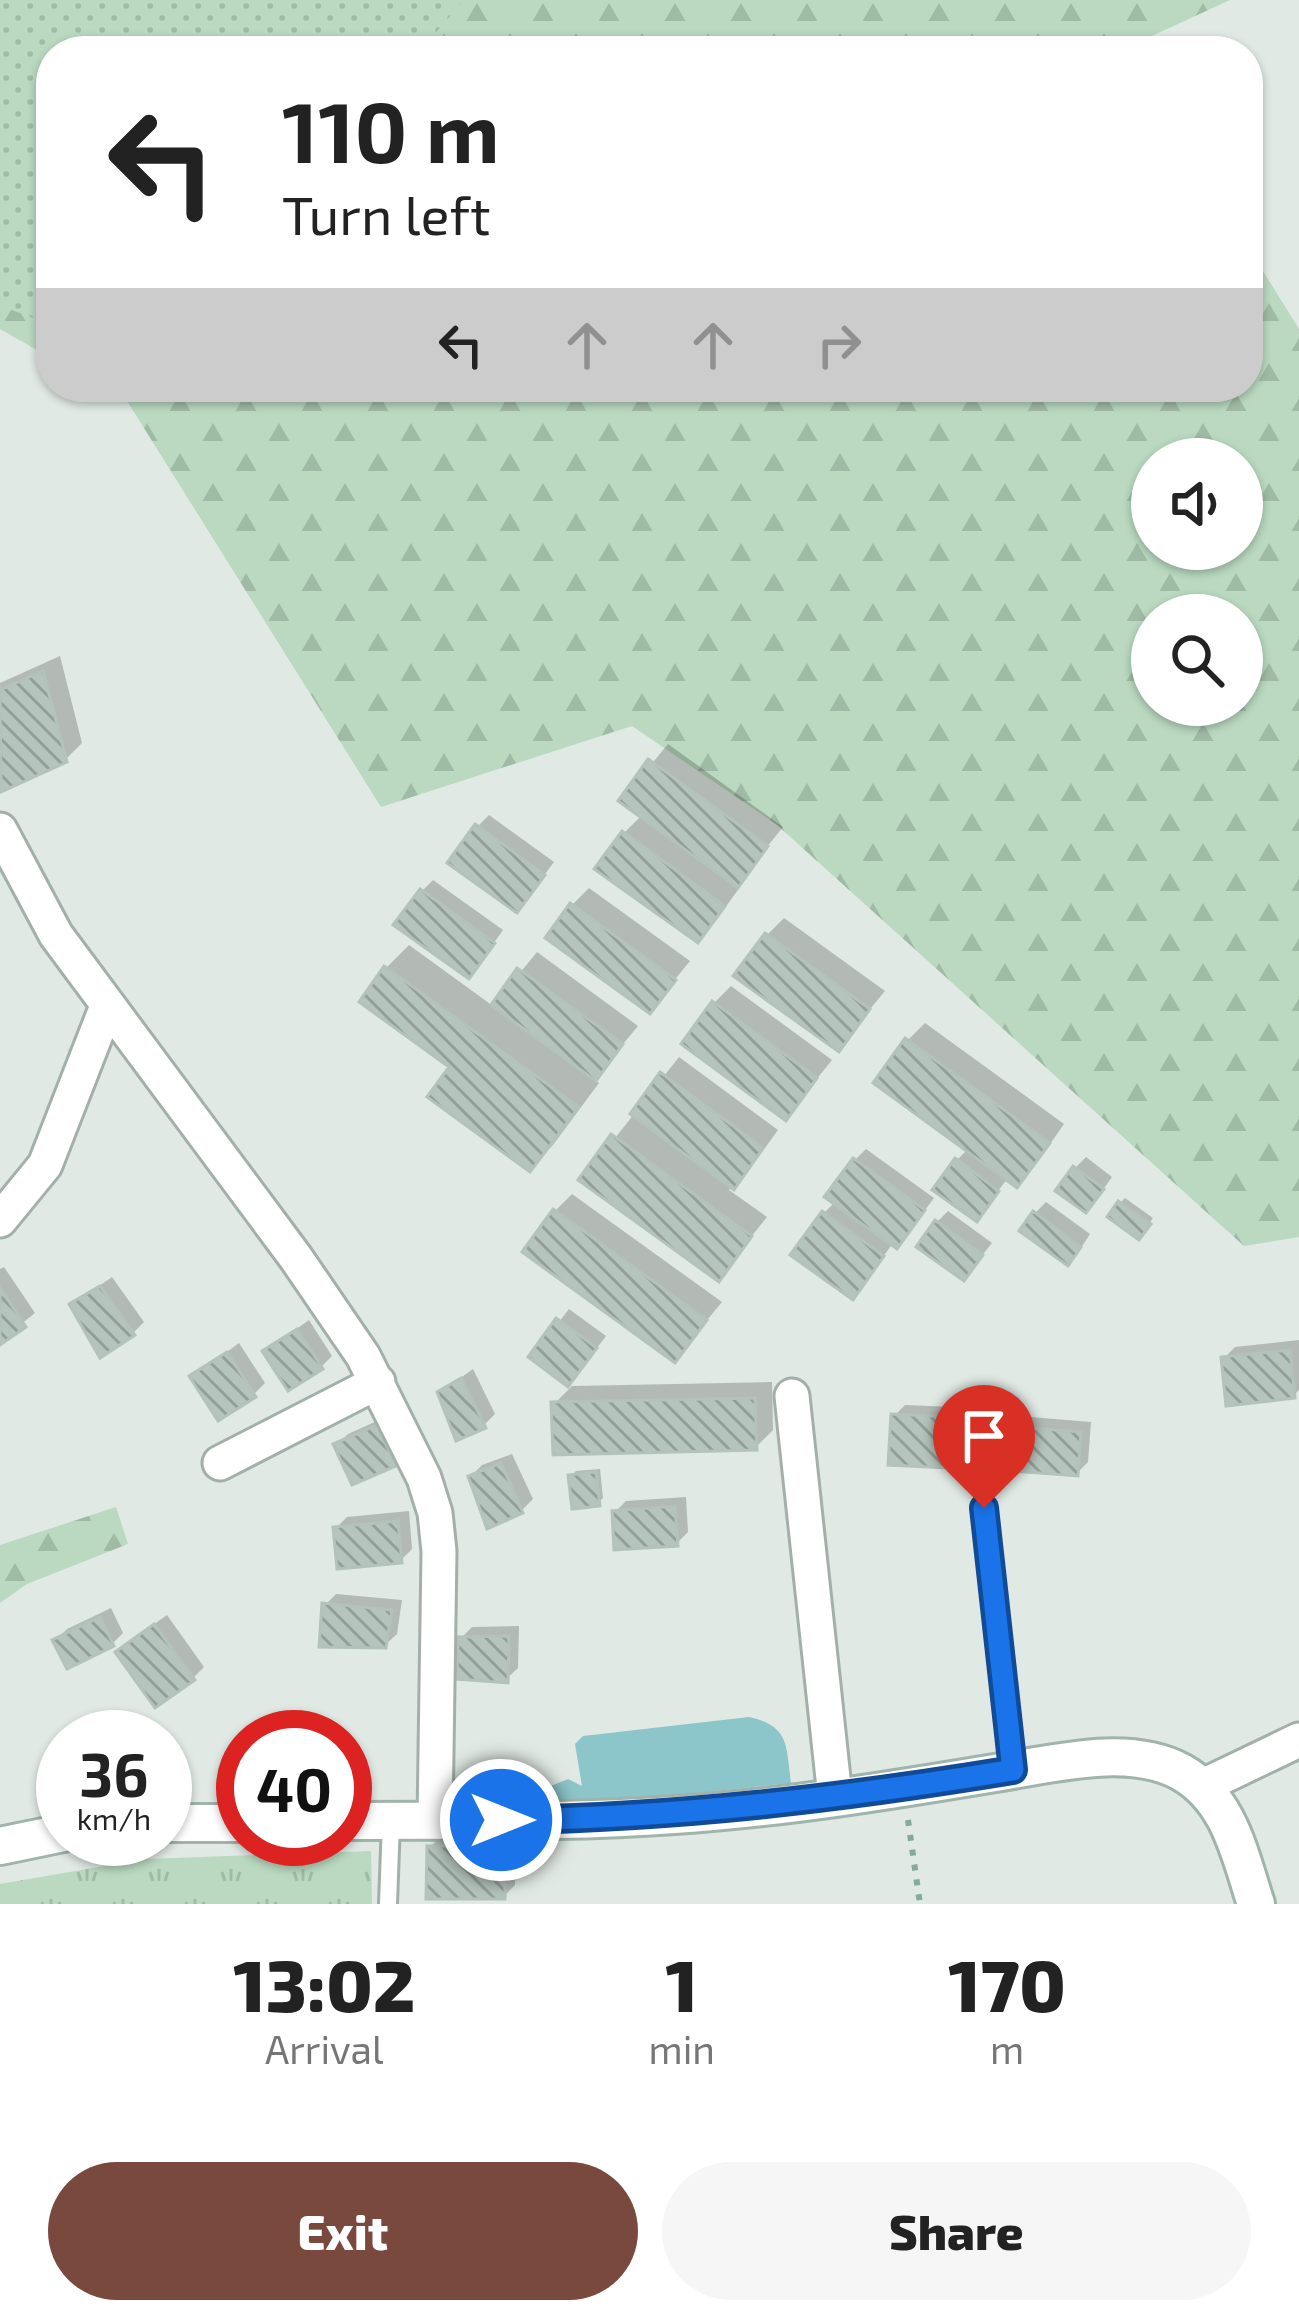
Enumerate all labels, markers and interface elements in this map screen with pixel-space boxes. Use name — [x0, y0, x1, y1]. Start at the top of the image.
text: 110 m — [282, 79, 500, 180]
icon: left — [84, 84, 240, 240]
text: Turn left — [282, 181, 491, 246]
icon: left — [428, 312, 494, 378]
icon: ahead — [554, 312, 620, 378]
icon: ahead — [680, 312, 746, 378]
icon: right — [806, 312, 872, 378]
map controls — [1131, 438, 1263, 726]
button: sound — [1131, 438, 1263, 570]
button: search — [1131, 594, 1263, 726]
pin — [933, 1385, 1035, 1508]
icon: arrive — [951, 1403, 1017, 1469]
speed limit sign: 40 — [216, 1710, 372, 1866]
text: 36 — [79, 1737, 149, 1809]
position arrow — [438, 1757, 564, 1883]
text: km/h — [77, 1800, 151, 1836]
text: 13:02 — [233, 1940, 415, 2026]
text: 1 — [666, 1940, 698, 2026]
text: 170 — [948, 1940, 1066, 2026]
text: Arrival — [265, 2025, 384, 2072]
text: min — [649, 2025, 715, 2072]
text: m — [990, 2025, 1024, 2072]
button: Exit — [48, 2162, 638, 2300]
button: Share — [662, 2162, 1251, 2300]

